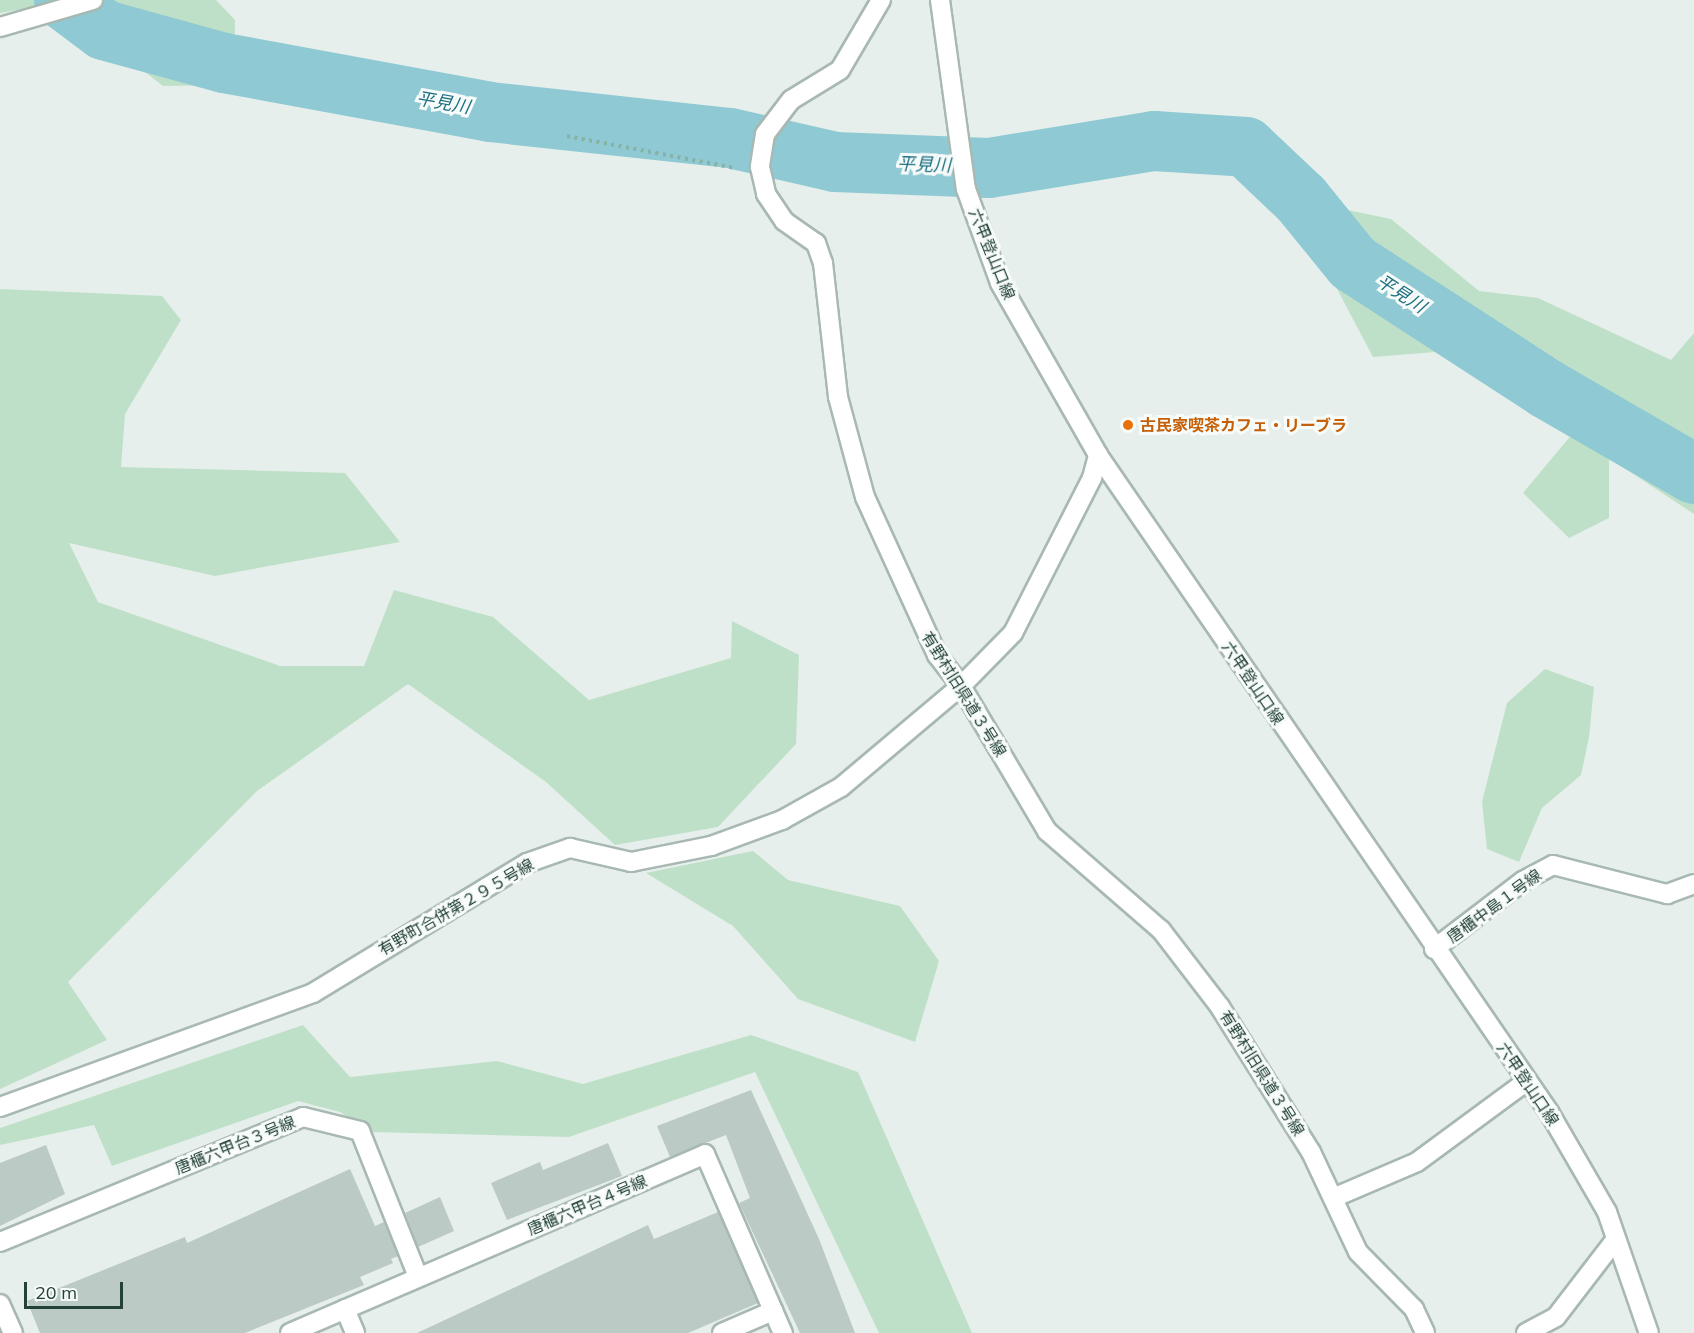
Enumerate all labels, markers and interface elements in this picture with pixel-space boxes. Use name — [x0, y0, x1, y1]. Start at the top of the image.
water label: 平見川 — [415, 88, 471, 118]
water label: 平見川 — [897, 153, 951, 177]
street label: 六甲登山口線 — [965, 206, 1019, 302]
water label: 平見川 — [1372, 270, 1430, 318]
place label: 古民家喫茶カフェ・リーブラ — [1140, 415, 1348, 435]
marker: 古民家喫茶カフェ・リーブラ — [1121, 418, 1135, 432]
street label: 有野村旧県道３号線 — [918, 628, 1010, 760]
street label: 六甲登山口線 — [1218, 638, 1288, 728]
street label: 有野町合併第２９５号線 — [375, 855, 537, 959]
street label: 唐櫃中島１号線 — [1443, 865, 1545, 947]
street label: 有野村旧県道３号線 — [1216, 1007, 1308, 1139]
street label: 六甲登山口線 — [1493, 1039, 1563, 1129]
street label: 唐櫃六甲台３号線 — [172, 1112, 298, 1178]
street label: 唐櫃六甲台４号線 — [524, 1171, 650, 1239]
scale bar — [27, 1270, 126, 1308]
text: 20 m — [35, 1281, 77, 1304]

